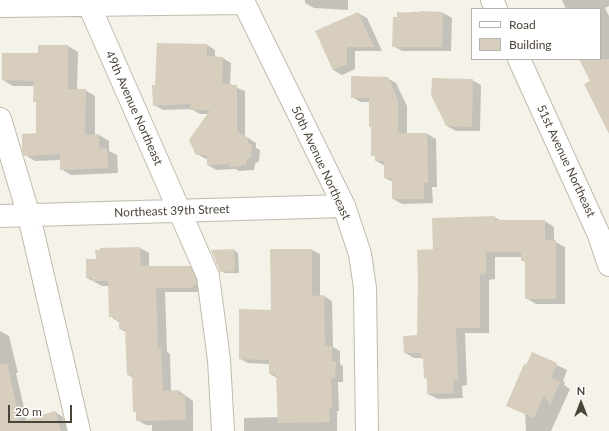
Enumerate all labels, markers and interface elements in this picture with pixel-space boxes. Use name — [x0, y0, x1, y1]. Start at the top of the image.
legend — [471, 8, 601, 60]
text: Road — [509, 17, 536, 32]
text: Building — [509, 37, 552, 52]
street label: 49th Avenue Northeast — [102, 49, 166, 167]
street label: 51st Avenue Northeast — [534, 103, 598, 219]
street label: 50th Avenue Northeast — [288, 104, 354, 222]
street label: Northeast 39th Street — [114, 202, 230, 220]
north arrow — [561, 383, 601, 423]
text: N — [577, 384, 585, 397]
scale bar — [10, 397, 74, 423]
text: 20 m — [15, 404, 42, 419]

